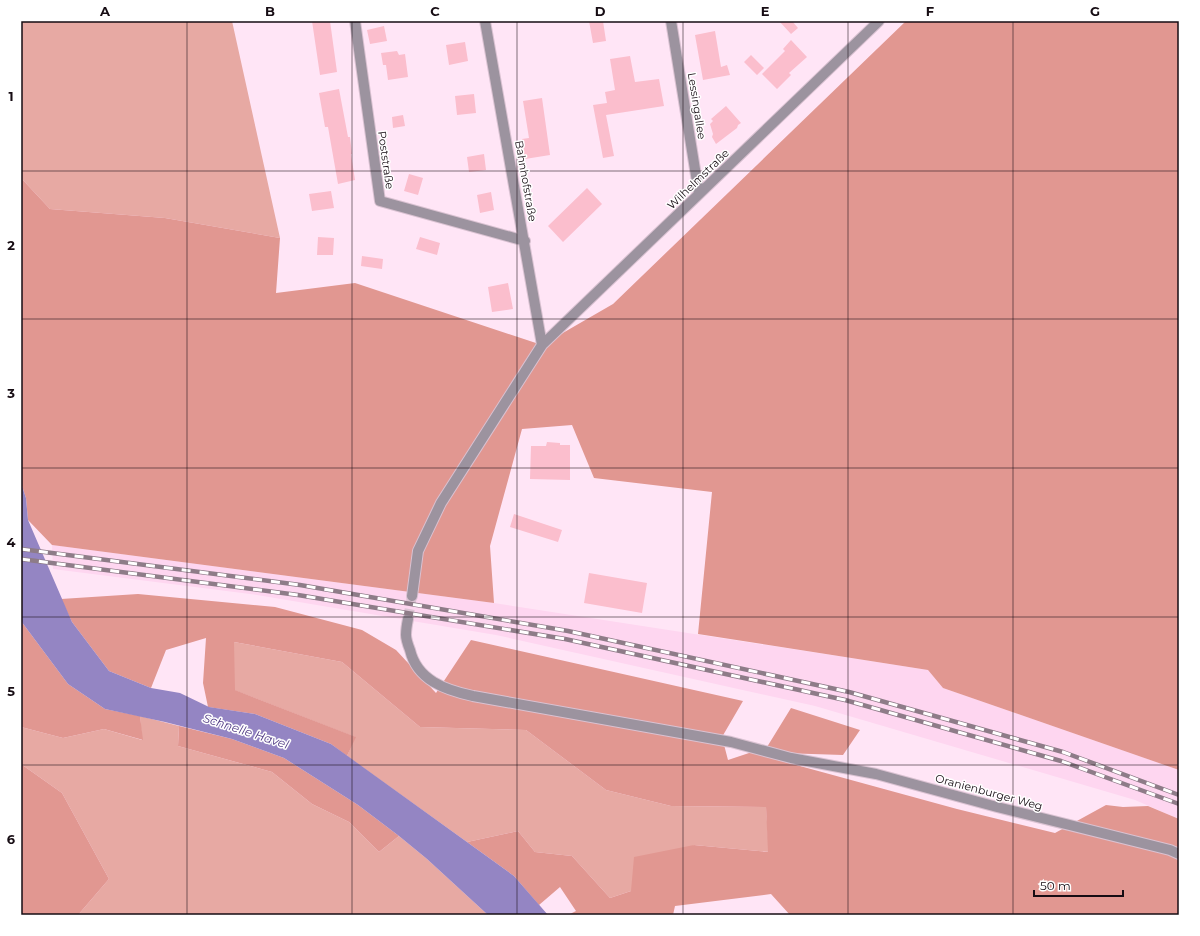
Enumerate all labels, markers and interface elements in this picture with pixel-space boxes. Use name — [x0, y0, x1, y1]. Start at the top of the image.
text: A — [99, 3, 111, 19]
text: B — [265, 3, 275, 19]
text: C — [430, 3, 440, 19]
text: D — [595, 3, 606, 19]
text: E — [761, 3, 770, 19]
text: F — [926, 3, 934, 19]
text: G — [1090, 3, 1100, 19]
street label: Lessingallee — [685, 72, 709, 141]
text: 1 — [8, 88, 14, 104]
street label: Poststraße — [375, 130, 397, 190]
street label: Bahnhofstraße — [512, 139, 540, 223]
street label: Wilhelmstraße — [664, 146, 732, 212]
text: 2 — [7, 237, 15, 253]
text: 3 — [6, 385, 15, 401]
text: 4 — [7, 534, 16, 550]
text: 5 — [7, 683, 15, 699]
water label: Schnelle Havel — [201, 710, 291, 752]
street label: Oranienburger Weg — [934, 771, 1044, 813]
text: 6 — [7, 831, 16, 847]
scale bar — [1034, 872, 1123, 898]
text: 50 m — [1040, 878, 1071, 893]

